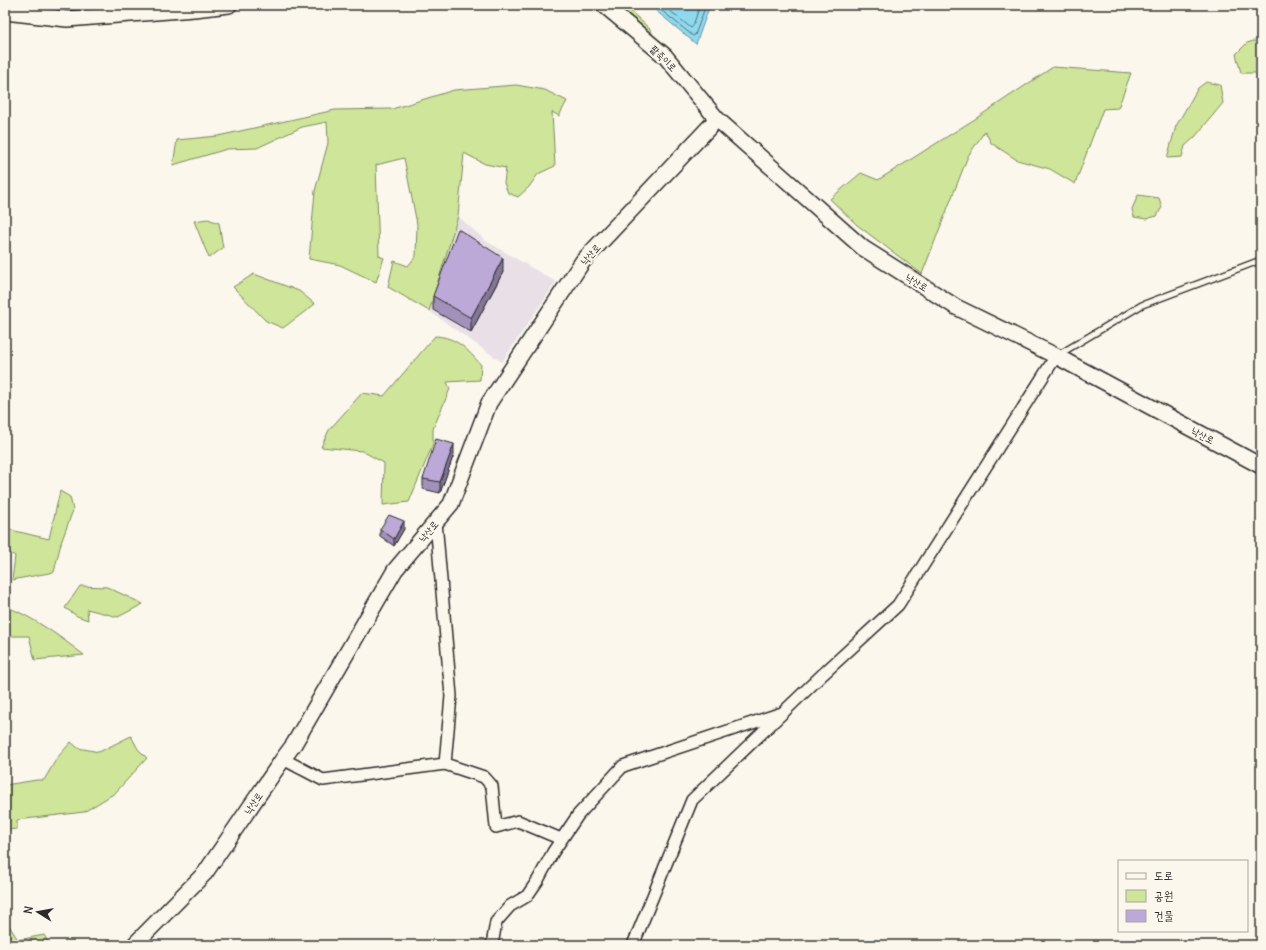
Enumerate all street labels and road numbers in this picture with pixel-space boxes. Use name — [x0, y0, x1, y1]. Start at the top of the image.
street label: 팥죽이로 — [648, 42, 680, 74]
street label: 낙산로 — [577, 241, 603, 268]
street label: 낙산로 — [903, 271, 930, 294]
street label: 낙산로 — [1189, 424, 1216, 447]
street label: 낙산로 — [416, 518, 441, 545]
street label: 낙산로 — [241, 790, 266, 817]

